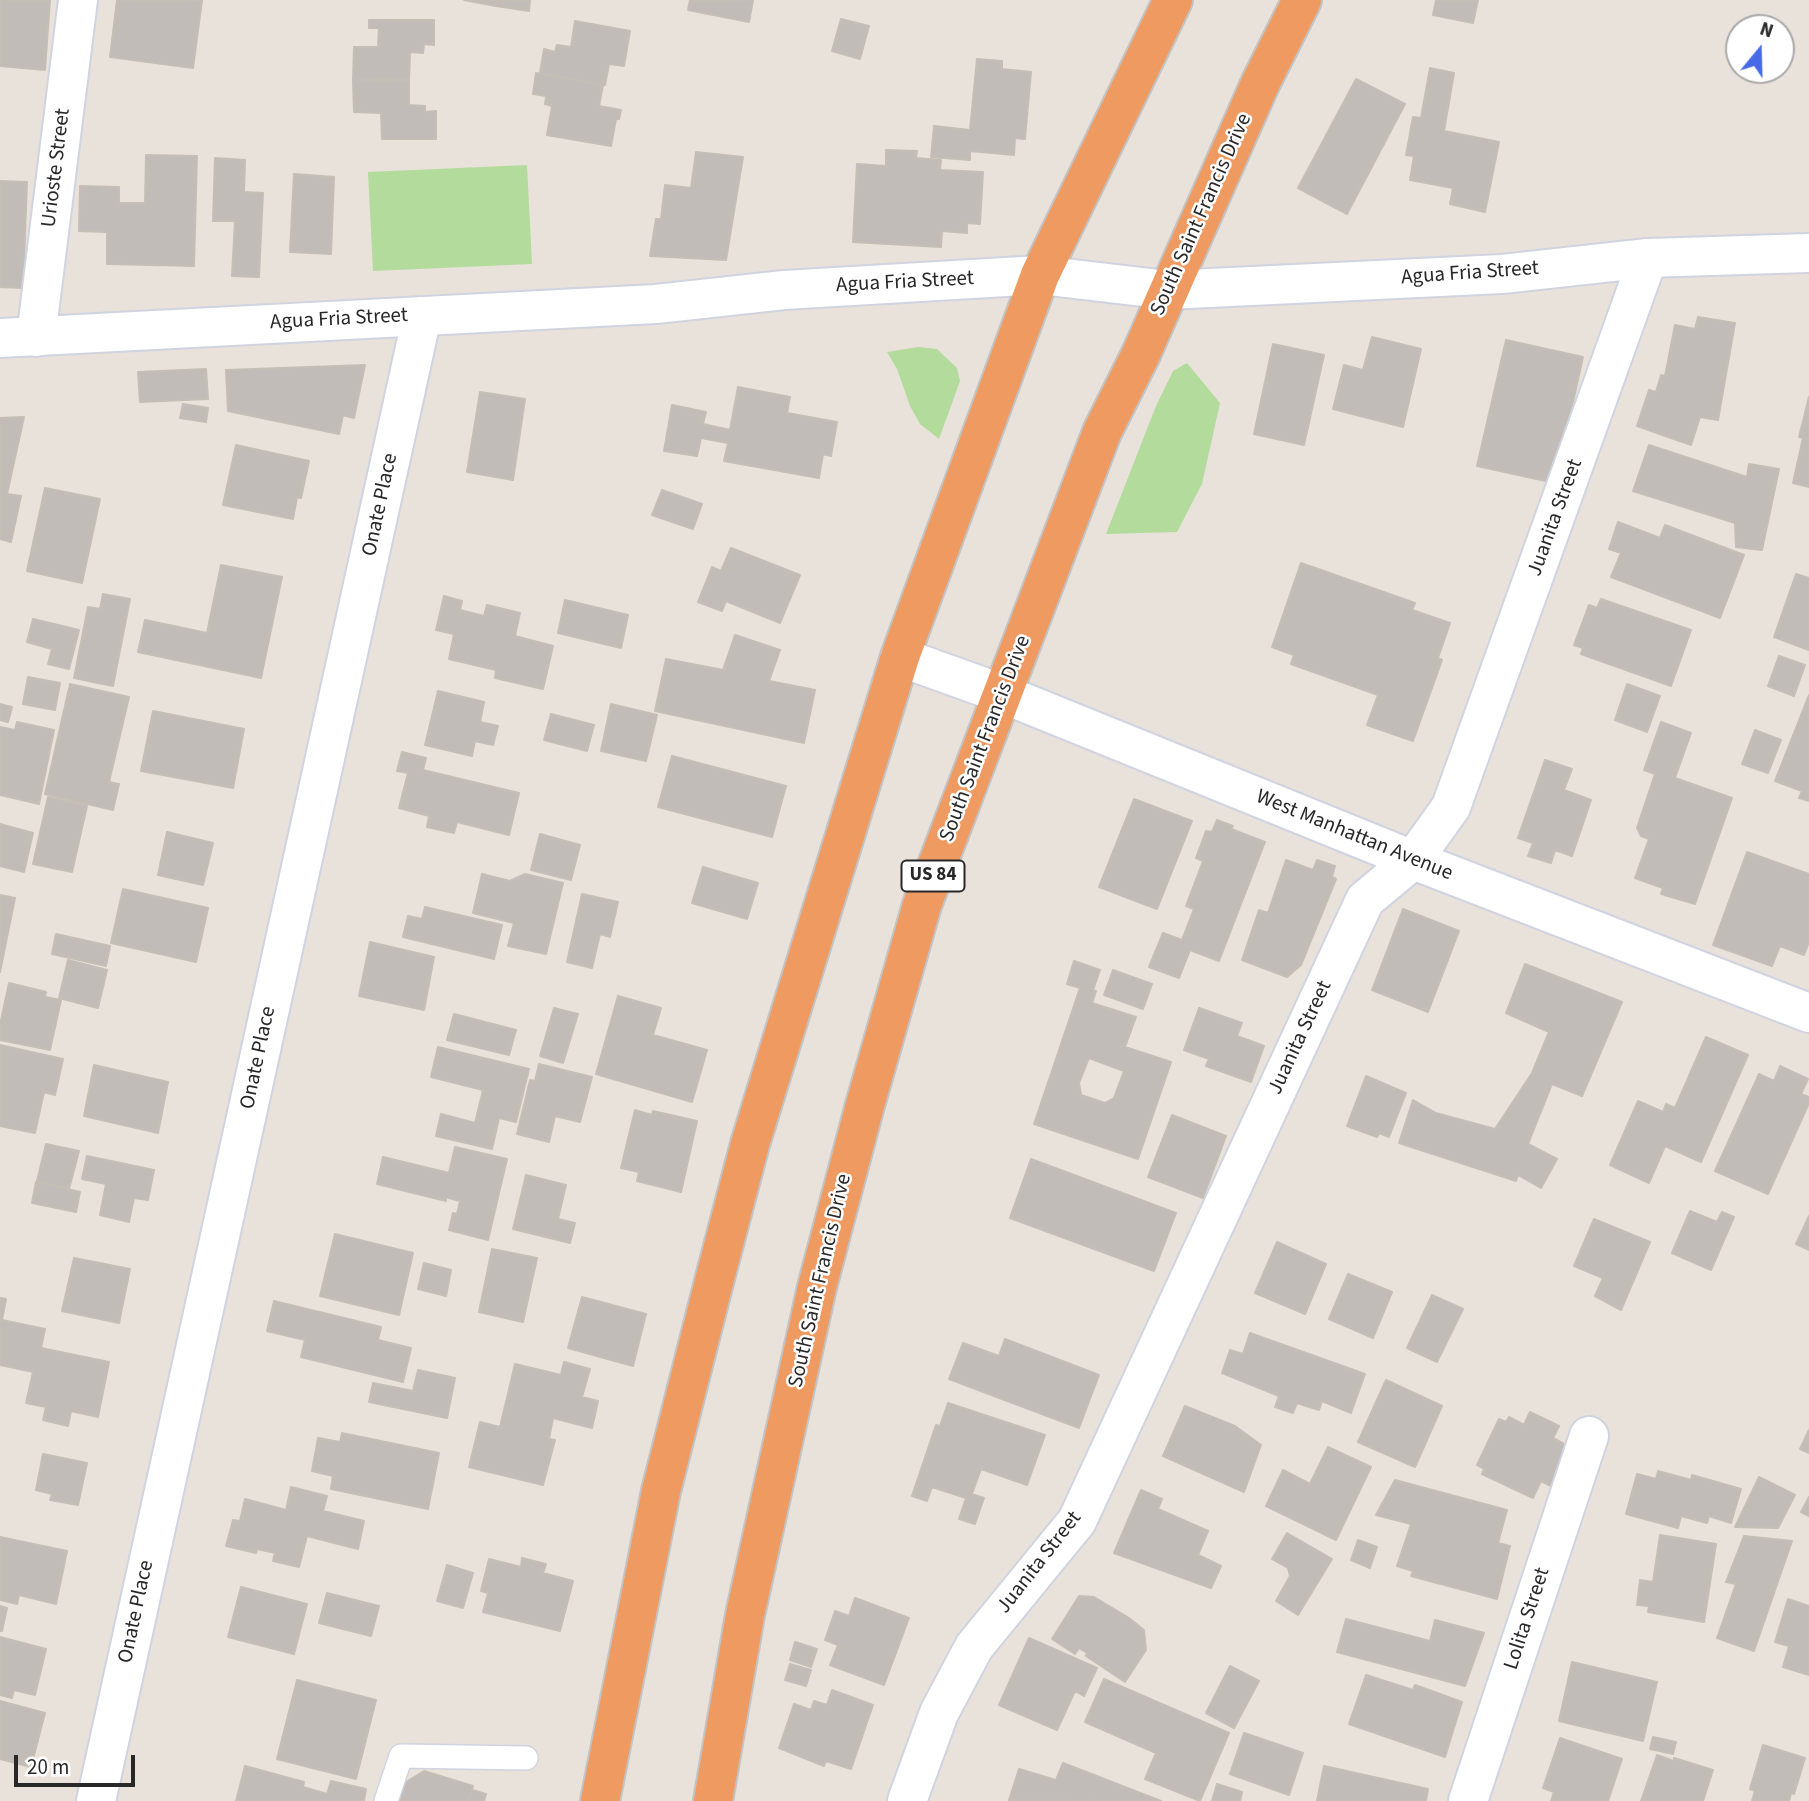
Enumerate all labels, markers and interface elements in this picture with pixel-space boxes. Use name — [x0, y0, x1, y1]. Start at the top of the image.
north arrow — [1725, 14, 1795, 84]
text: N — [1756, 16, 1777, 45]
street label: Urioste Street — [37, 107, 77, 229]
street label: South Saint Francis Drive — [1146, 110, 1258, 320]
street label: Agua Fria Street — [1400, 257, 1540, 291]
street label: Agua Fria Street — [835, 267, 975, 299]
street label: Agua Fria Street — [269, 304, 409, 336]
street label: Onate Place — [358, 451, 404, 559]
street label: Juanita Street — [1523, 456, 1589, 580]
street label: South Saint Francis Drive — [935, 632, 1037, 846]
street label: West Manhattan Avenue — [1252, 785, 1456, 887]
road number: US 84 — [902, 860, 964, 891]
street label: Juanita Street — [1264, 977, 1338, 1099]
street label: Onate Place — [236, 1004, 282, 1112]
street label: South Saint Francis Drive — [784, 1172, 858, 1390]
street label: Juanita Street — [992, 1507, 1088, 1619]
street label: Onate Place — [114, 1558, 160, 1666]
street label: Lolita Street — [1500, 1565, 1556, 1673]
scale bar — [18, 1742, 138, 1786]
text: 20 m — [27, 1752, 69, 1782]

